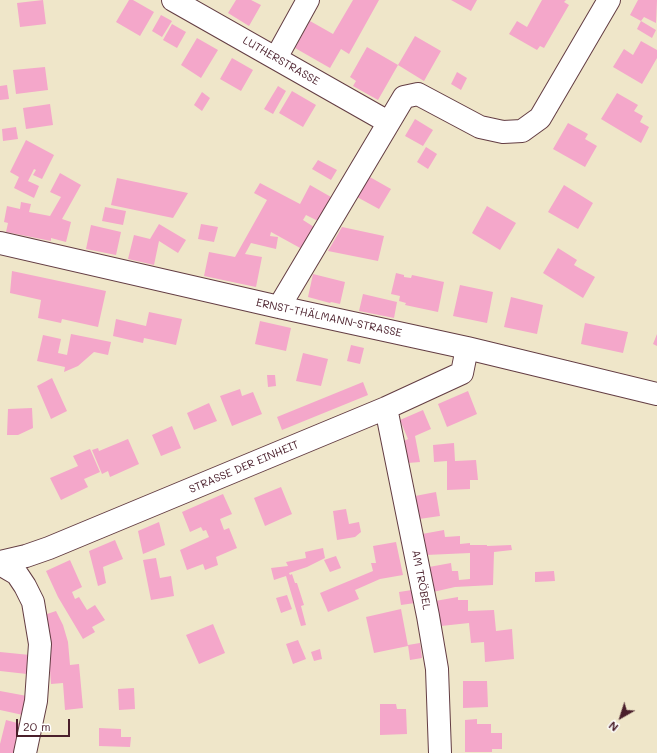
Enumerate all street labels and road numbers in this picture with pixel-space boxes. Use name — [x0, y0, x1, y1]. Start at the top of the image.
street label: LUTHERSTRASSE — [240, 34, 322, 88]
street label: ERNST-THÄLMANN-STRASSE — [255, 296, 403, 340]
street label: STRASSE DER EINHEIT — [187, 438, 301, 496]
street label: AM TRÖBEL — [409, 549, 433, 611]

